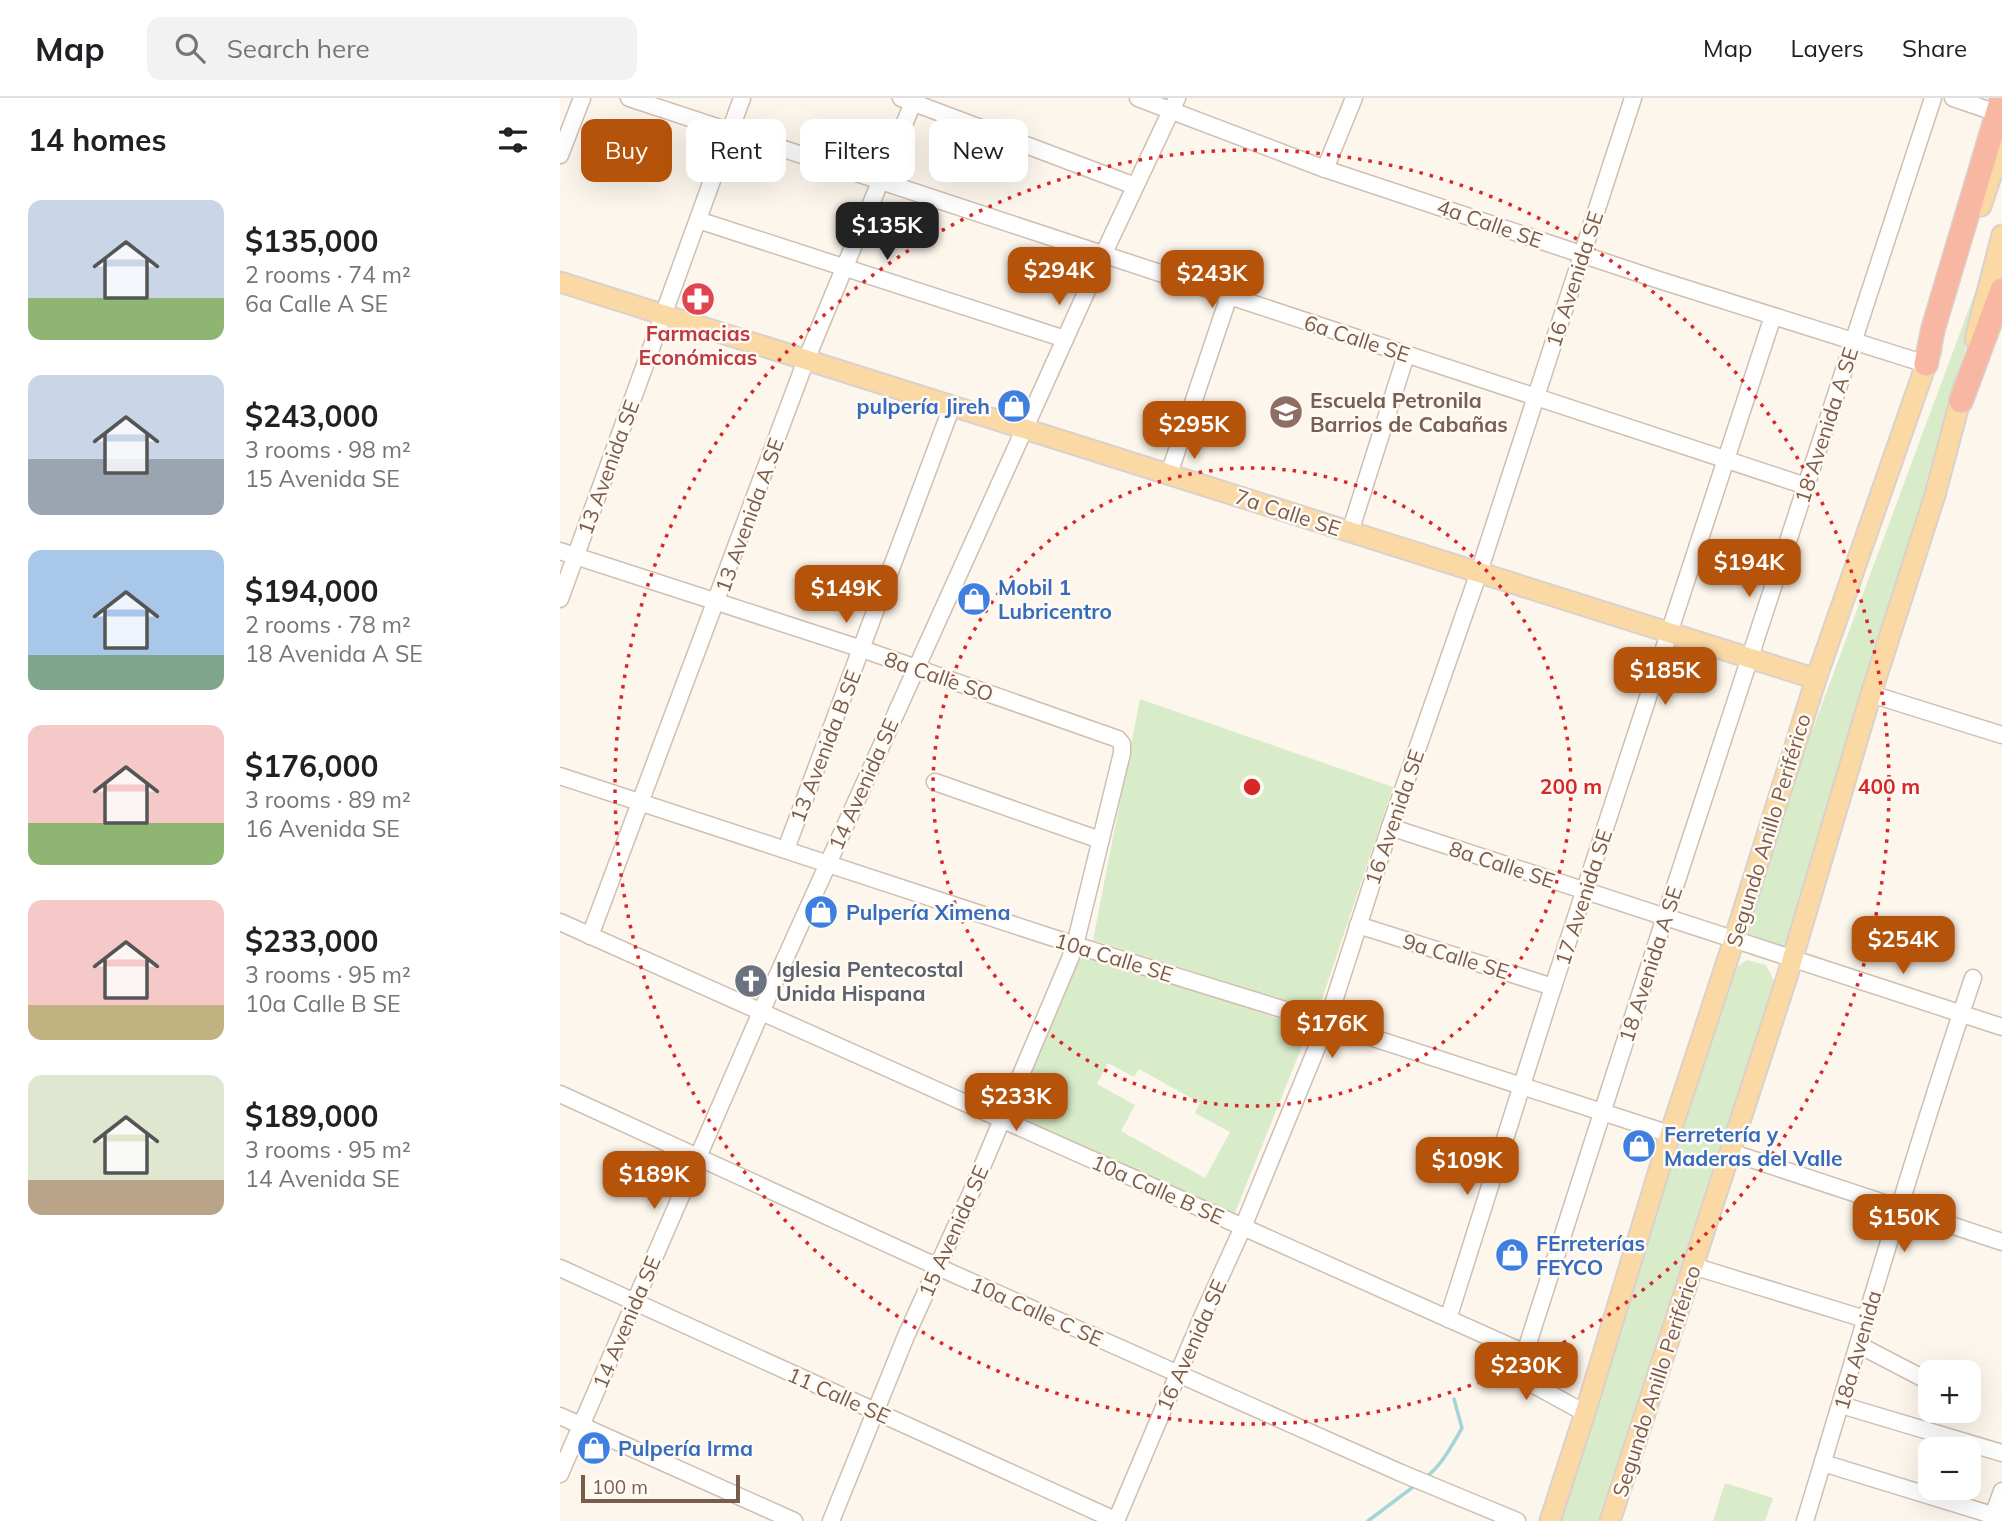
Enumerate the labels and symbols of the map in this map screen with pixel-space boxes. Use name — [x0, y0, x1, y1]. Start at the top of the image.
street label: 4a Calle SE — [1434, 193, 1546, 253]
pin: $135K — [838, 202, 936, 262]
street label: 16 Avenida SE — [1540, 208, 1608, 350]
pin: $294K — [1010, 248, 1108, 307]
pin: $243K — [1163, 250, 1261, 310]
pharmacy icon: Farmacias Económicas — [679, 280, 717, 318]
street label: 6a Calle SE — [1301, 309, 1413, 367]
place label: Farmacias Económicas — [639, 320, 757, 370]
street label: 18 Avenida A SE — [1789, 344, 1863, 506]
shop icon: pulpería Jireh — [995, 387, 1033, 425]
place label: Escuela Petronila Barrios de Cabañas — [1310, 387, 1508, 437]
place label: pulpería Jireh — [857, 393, 990, 419]
school or university icon: Escuela Petronila Barrios de Cabañas — [1267, 393, 1305, 431]
street label: 13 Avenida SE — [572, 396, 644, 538]
pin: $295K — [1145, 402, 1243, 461]
street label: 13 Avenida A SE — [709, 434, 789, 596]
street label: 7a Calle SE — [1232, 483, 1344, 541]
pin: $194K — [1700, 540, 1798, 599]
pin: $149K — [797, 566, 895, 625]
place label: Mobil 1 Lubricentro — [998, 574, 1112, 624]
shop icon: Mobil 1 Lubricentro — [955, 580, 993, 618]
street label: 8a Calle SO — [881, 645, 997, 707]
pin: $185K — [1616, 648, 1714, 707]
street label: 13 Avenida B SE — [784, 666, 866, 826]
street label: Segundo Anillo Periférico — [1720, 710, 1816, 950]
street label: 14 Avenida SE — [822, 714, 904, 854]
street label: 16 Avenida SE — [1359, 746, 1429, 888]
text: 200 m — [1540, 773, 1602, 799]
text: 400 m — [1858, 773, 1920, 799]
centre of rings — [1240, 775, 1264, 799]
street label: 17 Avenida SE — [1549, 826, 1617, 968]
street label: 8a Calle SE — [1446, 835, 1558, 893]
street label: 18 Avenida A SE — [1613, 883, 1687, 1045]
shop icon: Pulpería Ximena — [802, 893, 840, 931]
place label: Pulpería Ximena — [846, 899, 1011, 925]
pin: $254K — [1854, 916, 1952, 976]
street label: 10a Calle SE — [1052, 927, 1176, 987]
street label: 9a Calle SE — [1400, 928, 1512, 984]
place label: Iglesia Pentecostal Unida Hispana — [776, 956, 963, 1006]
church icon: Iglesia Pentecostal Unida Hispana — [732, 962, 770, 1000]
pin: $176K — [1283, 1000, 1381, 1060]
pin: $233K — [967, 1074, 1065, 1133]
place label: Ferretería y Maderas del Valle — [1664, 1121, 1842, 1171]
shop icon: Ferretería y Maderas del Valle — [1620, 1127, 1658, 1165]
pin: $109K — [1418, 1138, 1516, 1197]
street label: 10a Calle B SE — [1088, 1148, 1228, 1230]
pin: $189K — [605, 1152, 703, 1211]
street label: 15 Avenida SE — [912, 1161, 994, 1301]
pin: $150K — [1855, 1194, 1953, 1254]
place label: FErreterías FEYCO — [1536, 1230, 1645, 1280]
shop icon: FErreterías FEYCO — [1493, 1236, 1531, 1274]
street label: 14 Avenida SE — [586, 1252, 666, 1392]
street label: Segundo Anillo Periférico — [1606, 1262, 1706, 1500]
street label: 10a Calle C SE — [967, 1270, 1107, 1352]
street label: 16 Avenida SE — [1150, 1275, 1232, 1415]
street label: 18a Avenida — [1828, 1287, 1886, 1413]
pin: $230K — [1477, 1342, 1575, 1402]
street label: 11 Calle SE — [784, 1361, 894, 1429]
shop icon: Pulpería Irma — [575, 1429, 613, 1467]
place label: Pulpería Irma — [618, 1435, 753, 1461]
scale bar — [581, 1472, 740, 1504]

